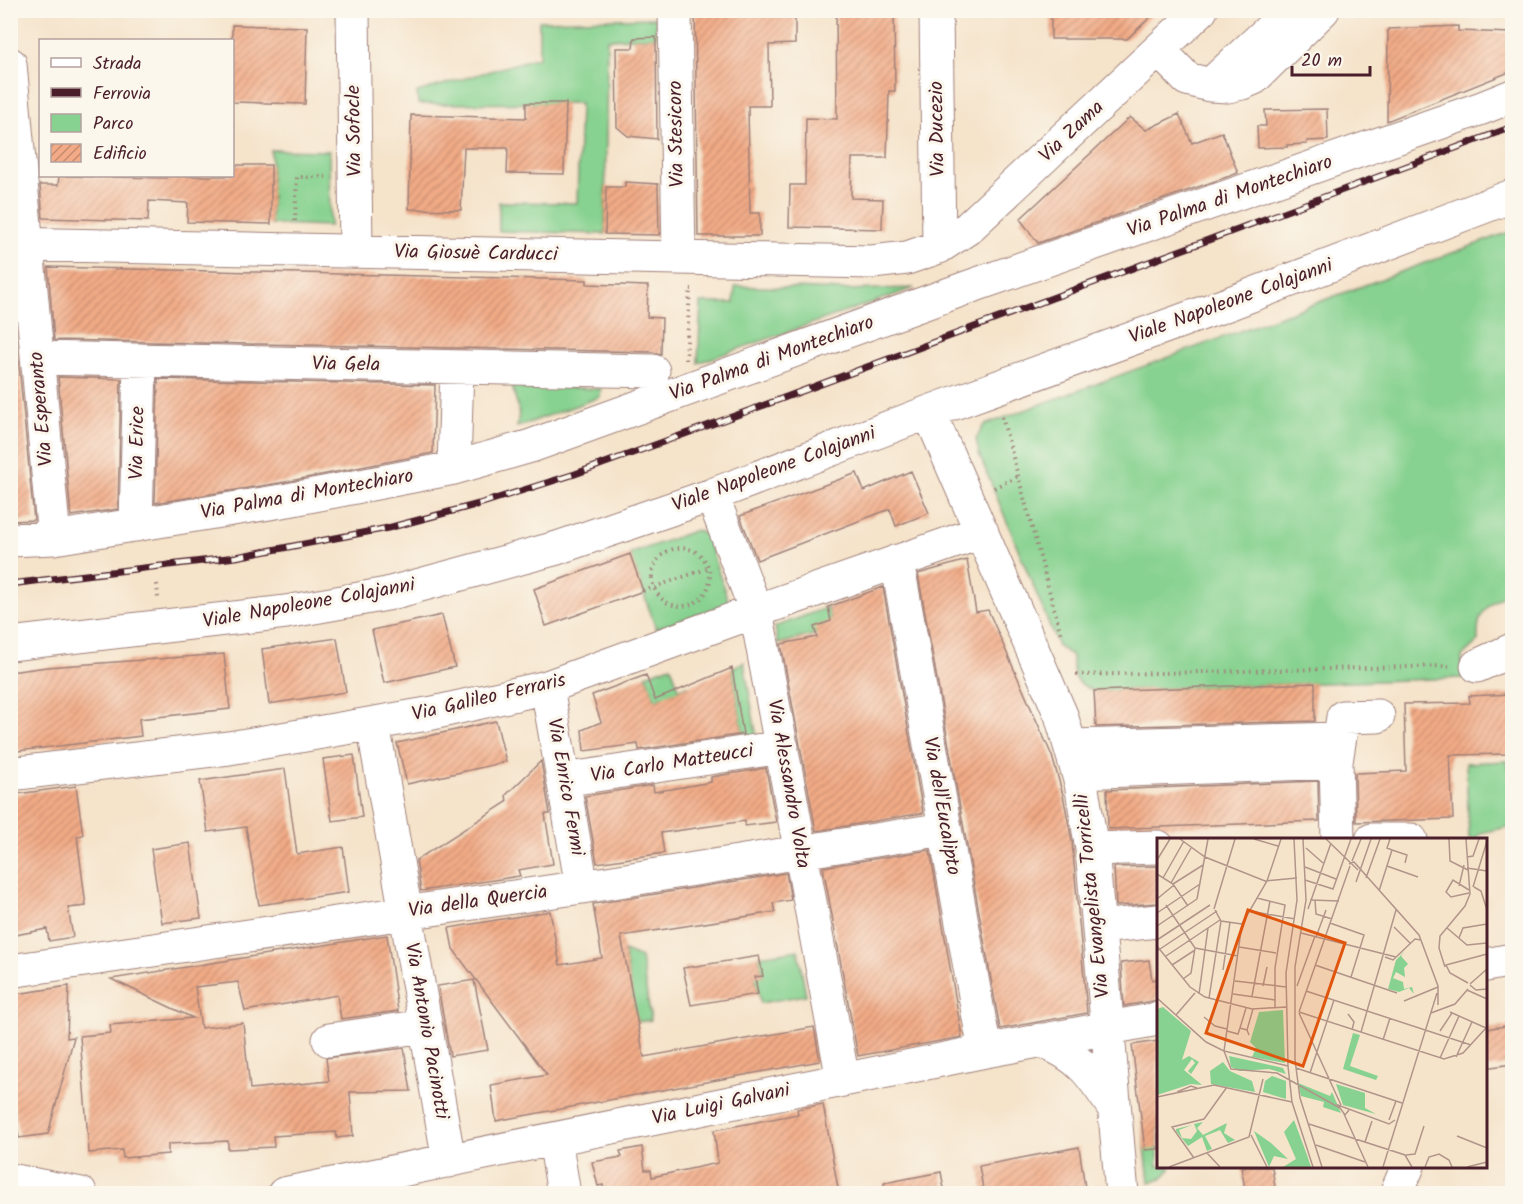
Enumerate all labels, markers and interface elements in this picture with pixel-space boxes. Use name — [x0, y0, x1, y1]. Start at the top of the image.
legend — [39, 39, 234, 177]
scale bar — [1292, 39, 1370, 77]
text: 20 m — [1301, 47, 1342, 76]
text: Strada — [93, 50, 141, 79]
text: Ferrovia — [93, 80, 151, 109]
street label: Via Stesicoro — [660, 80, 694, 188]
street label: Via Ducezio — [921, 81, 955, 177]
street label: Via Sofocle — [338, 85, 372, 177]
street label: Via Zama — [1032, 93, 1112, 171]
text: Parco — [93, 110, 133, 139]
text: Edificio — [93, 140, 147, 169]
street label: Via Palma di Montechiaro — [1123, 147, 1337, 247]
street label: Via Giosuè Carducci — [394, 237, 559, 271]
street label: Viale Napoleone Colajanni — [1125, 250, 1339, 354]
street label: Via Palma di Montechiaro — [665, 307, 879, 411]
street label: Via Gela — [312, 348, 380, 382]
street label: Via Esperanto — [21, 350, 63, 468]
street label: Via Erice — [121, 406, 155, 480]
street label: Viale Napoleone Colajanni — [668, 418, 882, 522]
street label: Via Palma di Montechiaro — [198, 461, 416, 529]
street label: Viale Napoleone Colajanni — [200, 569, 419, 638]
street label: Via Galileo Ferraris — [409, 665, 570, 731]
street label: Via Alessandro Volta — [757, 697, 819, 871]
street label: Via Enrico Fermi — [537, 716, 593, 860]
street label: Via dell'Eucalipto — [913, 734, 969, 878]
street label: Via Carlo Matteucci — [588, 735, 757, 793]
street label: Via Evangelista Torricelli — [1066, 791, 1120, 1000]
inset map — [1157, 838, 1487, 1168]
street label: Via della Quercia — [406, 876, 550, 928]
street label: Via Antonio Pacinotti — [395, 940, 457, 1123]
street label: Via Luigi Galvani — [649, 1075, 794, 1135]

